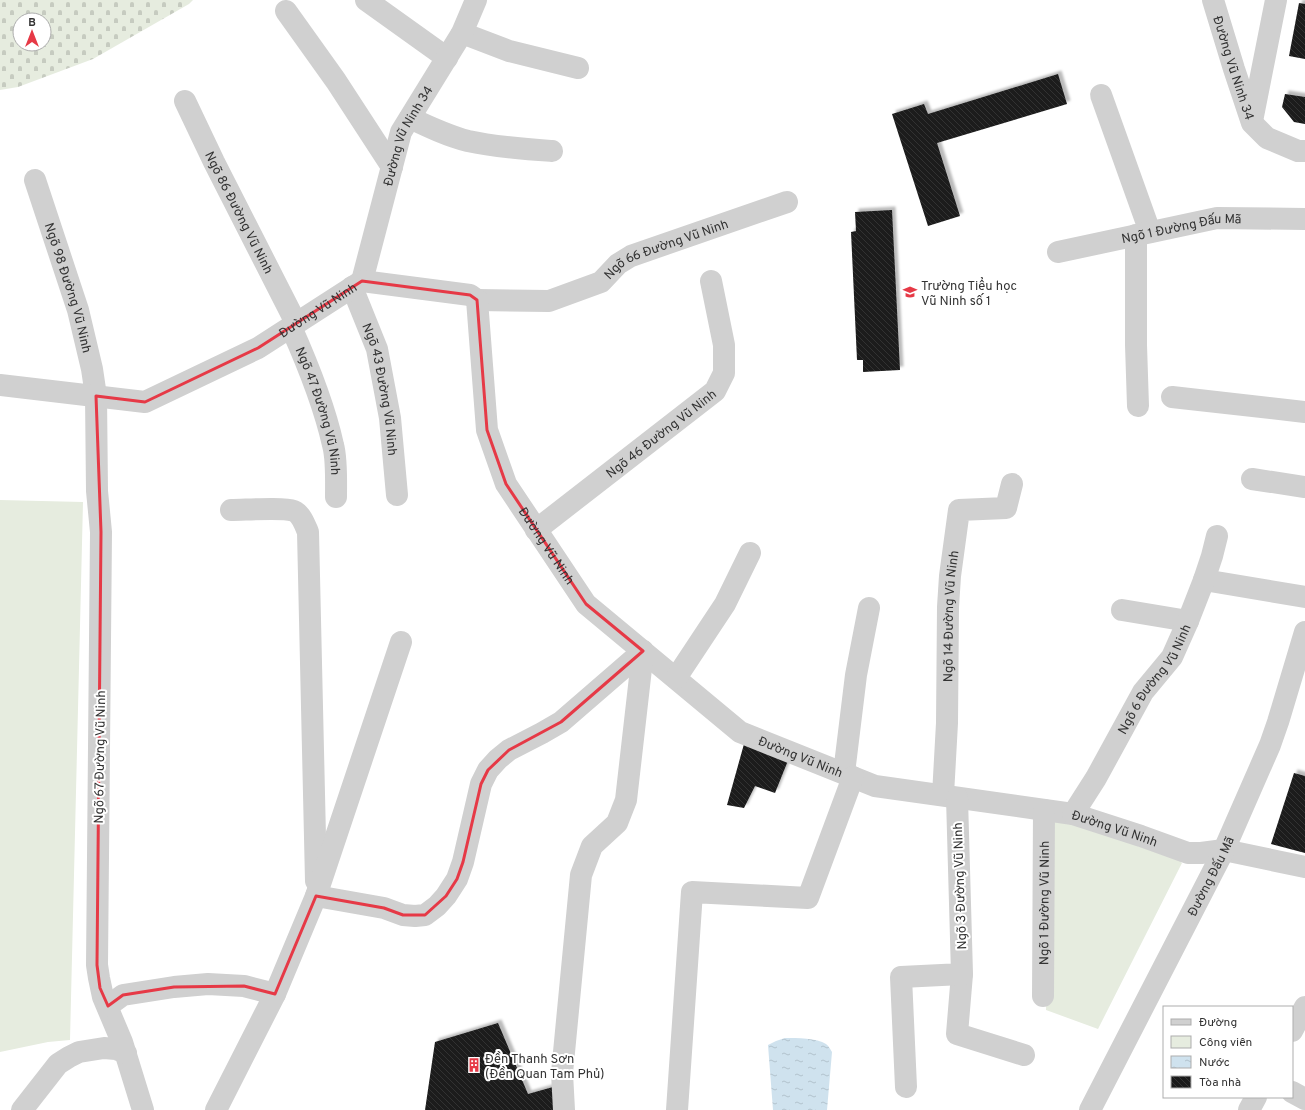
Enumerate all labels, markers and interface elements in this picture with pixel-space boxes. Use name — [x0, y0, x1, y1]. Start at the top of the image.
north arrow — [12, 12, 52, 52]
street label: Đường Vũ Ninh 34 — [1208, 14, 1257, 123]
text: B — [28, 16, 36, 30]
street label: Đường Vũ Ninh 34 — [381, 83, 437, 188]
street label: Ngõ 86 Đường Vũ Ninh — [200, 149, 276, 277]
street label: Ngõ 1 Đường Đấu Mã — [1120, 211, 1242, 248]
street label: Ngõ 66 Đường Vũ Ninh — [601, 217, 731, 284]
street label: Ngõ 98 Đường Vũ Ninh — [40, 221, 94, 355]
place label: Trường Tiểu học Vũ Ninh số 1 — [921, 277, 1017, 310]
street label: Đường Vũ Ninh — [277, 280, 361, 342]
school or university icon: Trường Tiểu học Vũ Ninh số 1 — [902, 284, 918, 300]
street label: Ngõ 43 Đường Vũ Ninh — [357, 321, 399, 456]
street label: Ngõ 47 Đường Vũ Ninh — [291, 345, 342, 475]
street label: Ngõ 46 Đường Vũ Ninh — [604, 387, 720, 483]
street label: Đường Vũ Ninh — [514, 505, 577, 588]
street label: Ngõ 14 Đường Vũ Ninh — [941, 549, 963, 682]
street label: Ngõ 6 Đường Vũ Ninh — [1115, 622, 1196, 738]
street label: Ngõ 67 Đường Vũ Ninh — [92, 690, 110, 824]
street label: Đường Vũ Ninh — [755, 734, 845, 782]
street label: Đường Vũ Ninh — [1069, 808, 1159, 851]
street label: Ngõ 3 Đường Vũ Ninh — [951, 822, 971, 950]
street label: Đường Đấu Mã — [1185, 835, 1239, 920]
street label: Ngõ 1 Đường Vũ Ninh — [1037, 841, 1054, 965]
legend — [1163, 1006, 1293, 1098]
text: Đường — [1199, 1015, 1237, 1031]
text: Công viên — [1199, 1035, 1252, 1051]
place label: Đền Thanh Sơn (Đền Quan Tam Phủ) — [485, 1051, 604, 1083]
text: Nước — [1199, 1055, 1230, 1071]
building icon: Đền Thanh Sơn (Đền Quan Tam Phủ) — [466, 1057, 482, 1073]
text: Tòa nhà — [1199, 1075, 1241, 1091]

